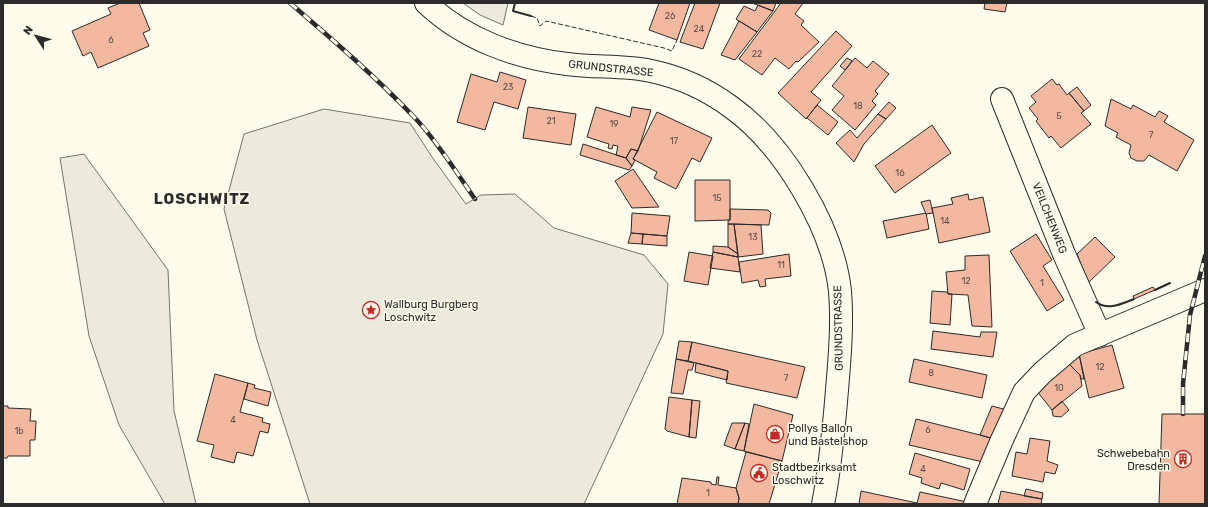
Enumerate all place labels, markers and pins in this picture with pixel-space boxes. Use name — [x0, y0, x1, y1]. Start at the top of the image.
place label: Wallburg Burgberg Loschwitz — [384, 298, 478, 324]
place icon: Wallburg Burgberg Loschwitz — [361, 300, 381, 320]
place label: Pollys Ballon und Bastelshop — [788, 422, 868, 448]
shop icon: Pollys Ballon und Bastelshop — [765, 424, 785, 444]
place label: Schwebebahn Dresden — [1097, 447, 1170, 473]
building icon: Schwebebahn Dresden — [1173, 449, 1193, 469]
place label: Stadtbezirksamt Loschwitz — [772, 461, 857, 487]
public building icon: Stadtbezirksamt Loschwitz — [749, 463, 769, 483]

